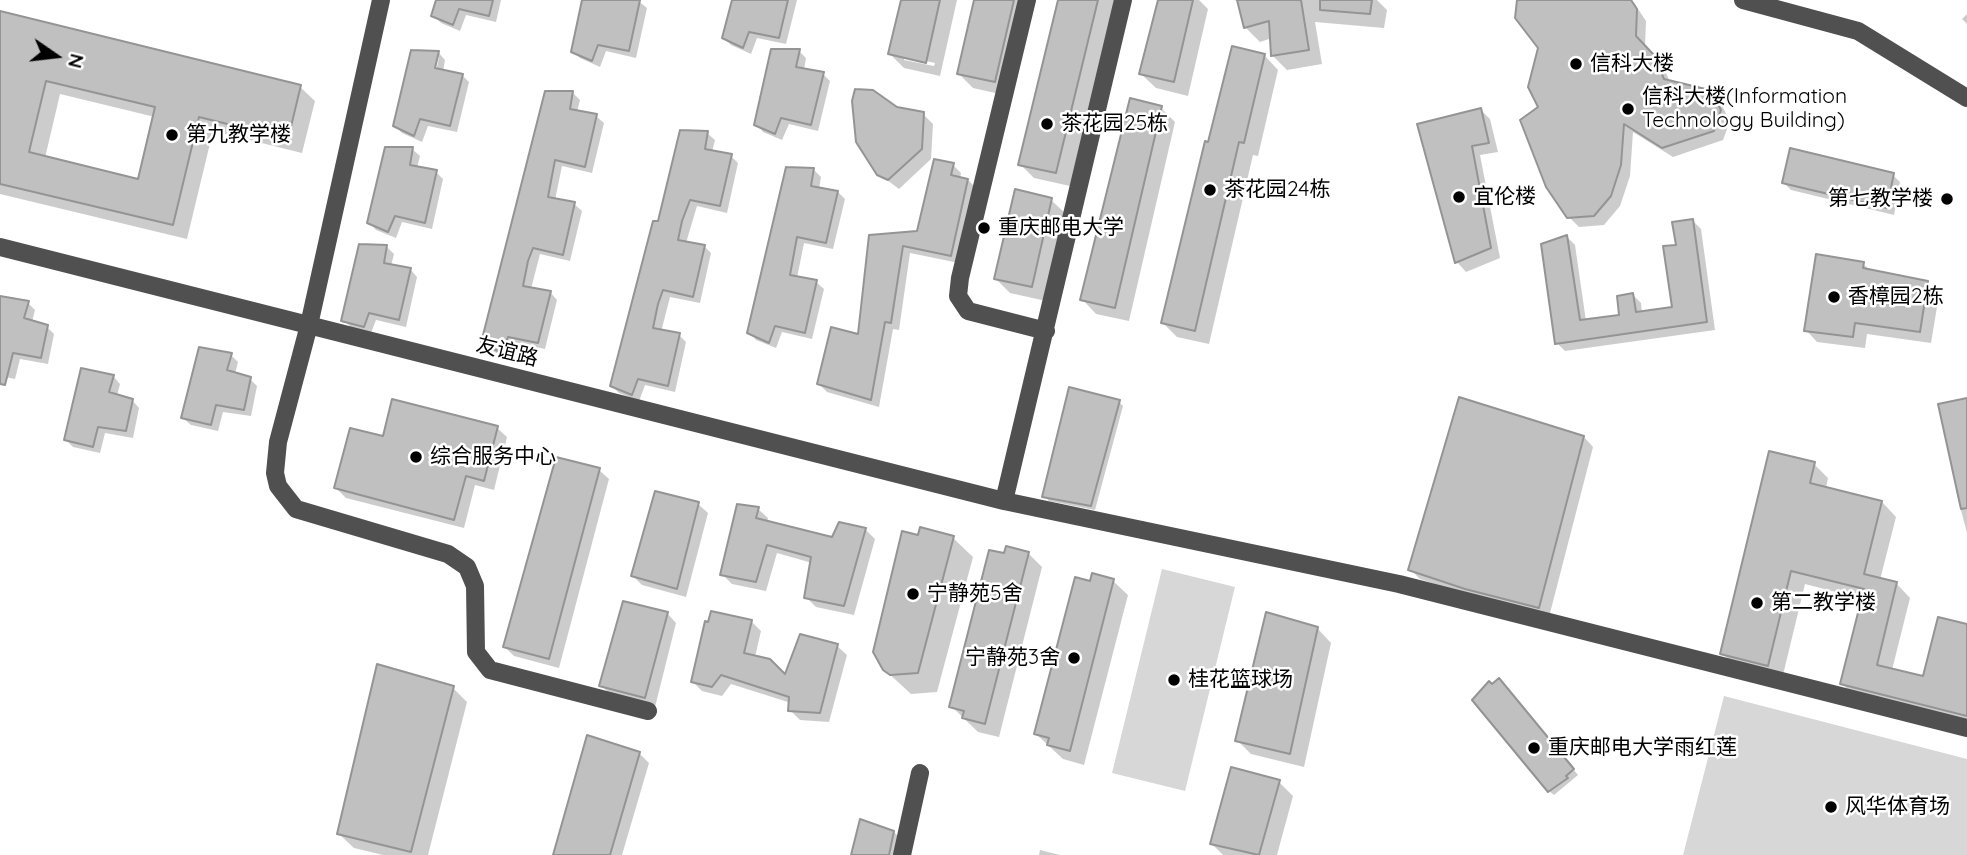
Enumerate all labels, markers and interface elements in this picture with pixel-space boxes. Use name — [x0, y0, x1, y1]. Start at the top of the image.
north arrow — [21, 21, 91, 91]
text: N — [63, 51, 90, 71]
place label: 信科大楼 — [1590, 51, 1674, 77]
marker: 信科大楼 — [1568, 56, 1584, 72]
place label: 信科大楼(Information Technology Building) — [1642, 84, 1847, 134]
marker: 信科大楼(Information Technology Building) — [1620, 101, 1636, 117]
place label: 茶花园25栋 — [1061, 111, 1168, 137]
marker: 茶花园25栋 — [1039, 116, 1055, 132]
place label: 第九教学楼 — [186, 122, 291, 148]
marker: 第九教学楼 — [164, 127, 180, 143]
place label: 茶花园24栋 — [1224, 177, 1330, 203]
marker: 茶花园24栋 — [1202, 182, 1218, 198]
place label: 宜伦楼 — [1473, 184, 1536, 210]
place label: 第七教学楼 — [1828, 186, 1933, 212]
marker: 宜伦楼 — [1451, 189, 1467, 205]
marker: 第七教学楼 — [1939, 191, 1955, 207]
place label: 重庆邮电大学 — [998, 215, 1124, 241]
marker: 重庆邮电大学 — [976, 220, 992, 236]
place label: 香樟园2栋 — [1848, 284, 1944, 310]
marker: 香樟园2栋 — [1826, 289, 1842, 305]
street label: 友谊路 — [473, 332, 541, 372]
place label: 综合服务中心 — [430, 444, 556, 470]
marker: 综合服务中心 — [408, 449, 424, 465]
place label: 宁静苑5舍 — [927, 581, 1022, 607]
marker: 宁静苑5舍 — [905, 586, 921, 602]
place label: 第二教学楼 — [1771, 590, 1876, 616]
marker: 第二教学楼 — [1749, 595, 1765, 611]
place label: 宁静苑3舍 — [965, 645, 1060, 671]
marker: 宁静苑3舍 — [1066, 650, 1082, 666]
place label: 桂花篮球场 — [1188, 667, 1293, 693]
marker: 桂花篮球场 — [1166, 672, 1182, 688]
place label: 重庆邮电大学雨红莲 — [1548, 735, 1737, 761]
marker: 重庆邮电大学雨红莲 — [1526, 740, 1542, 756]
place label: 风华体育场 — [1845, 794, 1950, 820]
marker: 风华体育场 — [1823, 799, 1839, 815]

